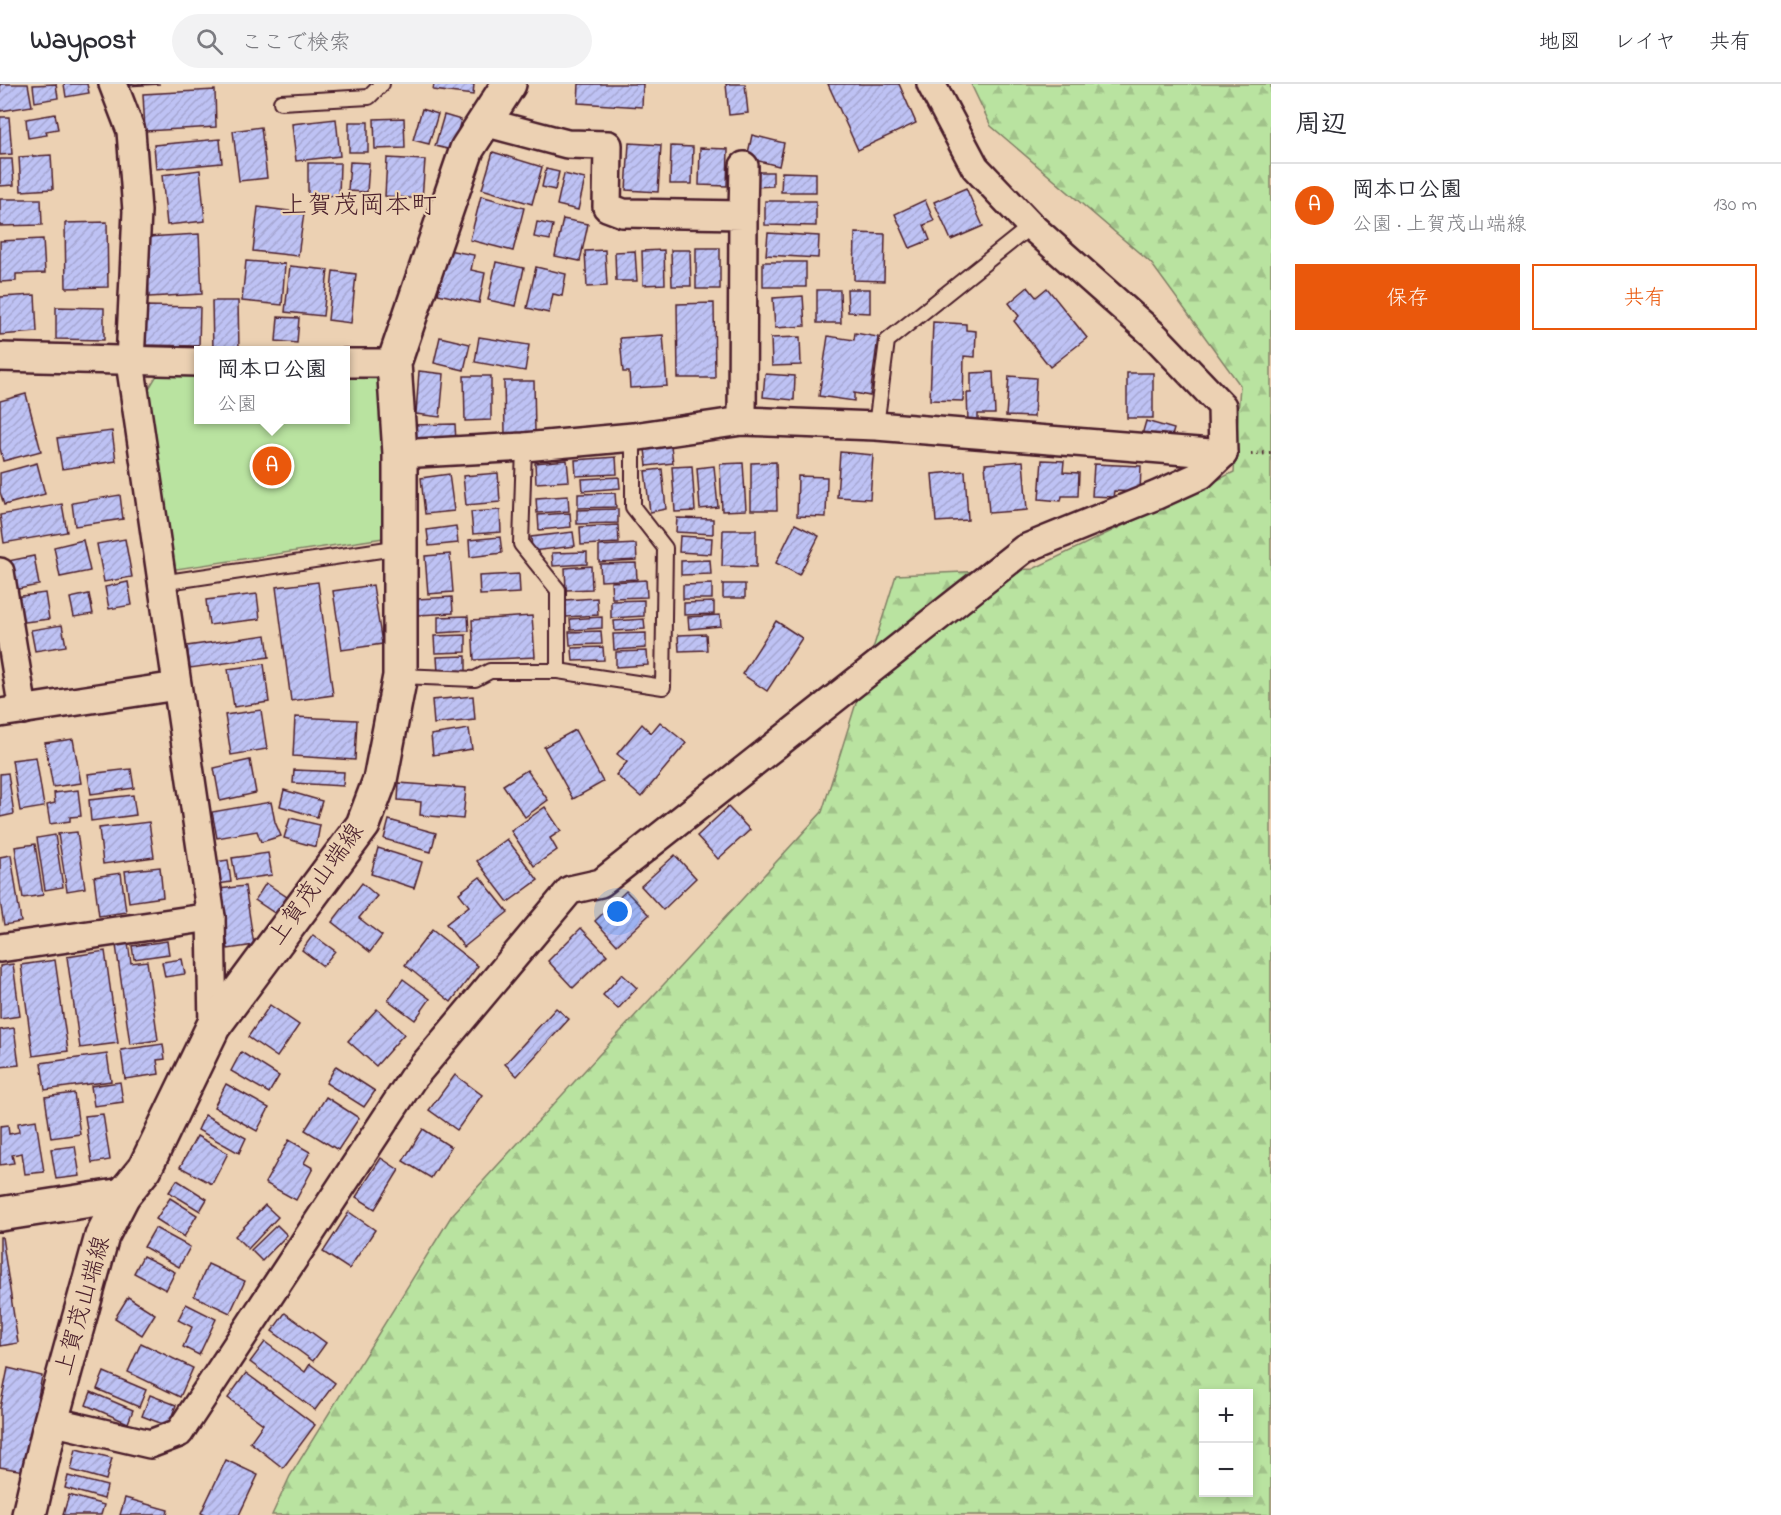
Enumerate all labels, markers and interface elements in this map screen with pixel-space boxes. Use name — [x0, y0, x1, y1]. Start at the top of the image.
search box — [172, 14, 592, 68]
text: Waypost — [30, 21, 136, 62]
icon: search — [193, 25, 226, 58]
text: ここで検索 — [241, 28, 351, 60]
text: 地図 — [1539, 28, 1581, 58]
text: レイヤ — [1614, 28, 1676, 58]
text: 共有 — [1709, 28, 1751, 58]
text: 周辺 — [1295, 107, 1347, 145]
text: 岡本口公園 — [1352, 175, 1462, 207]
district label: 上賀茂岡本町 — [281, 188, 437, 226]
text: A — [1308, 191, 1321, 220]
text: 130 m — [1713, 191, 1757, 220]
text: 公園 · 上賀茂山端線 — [1352, 211, 1526, 240]
button: 保存 — [1295, 264, 1520, 330]
button: 共有 — [1532, 264, 1757, 330]
popup — [194, 346, 350, 424]
text: 岡本口公園 — [217, 355, 327, 387]
text: 公園 — [217, 391, 257, 420]
pin: A — [252, 444, 292, 488]
street label: 上賀茂山端線 — [261, 816, 373, 954]
your location — [603, 897, 632, 926]
street label: 上賀茂山端線 — [47, 1232, 121, 1380]
map controls — [1199, 1389, 1253, 1497]
button: + — [1199, 1389, 1253, 1443]
button: − — [1199, 1443, 1253, 1497]

